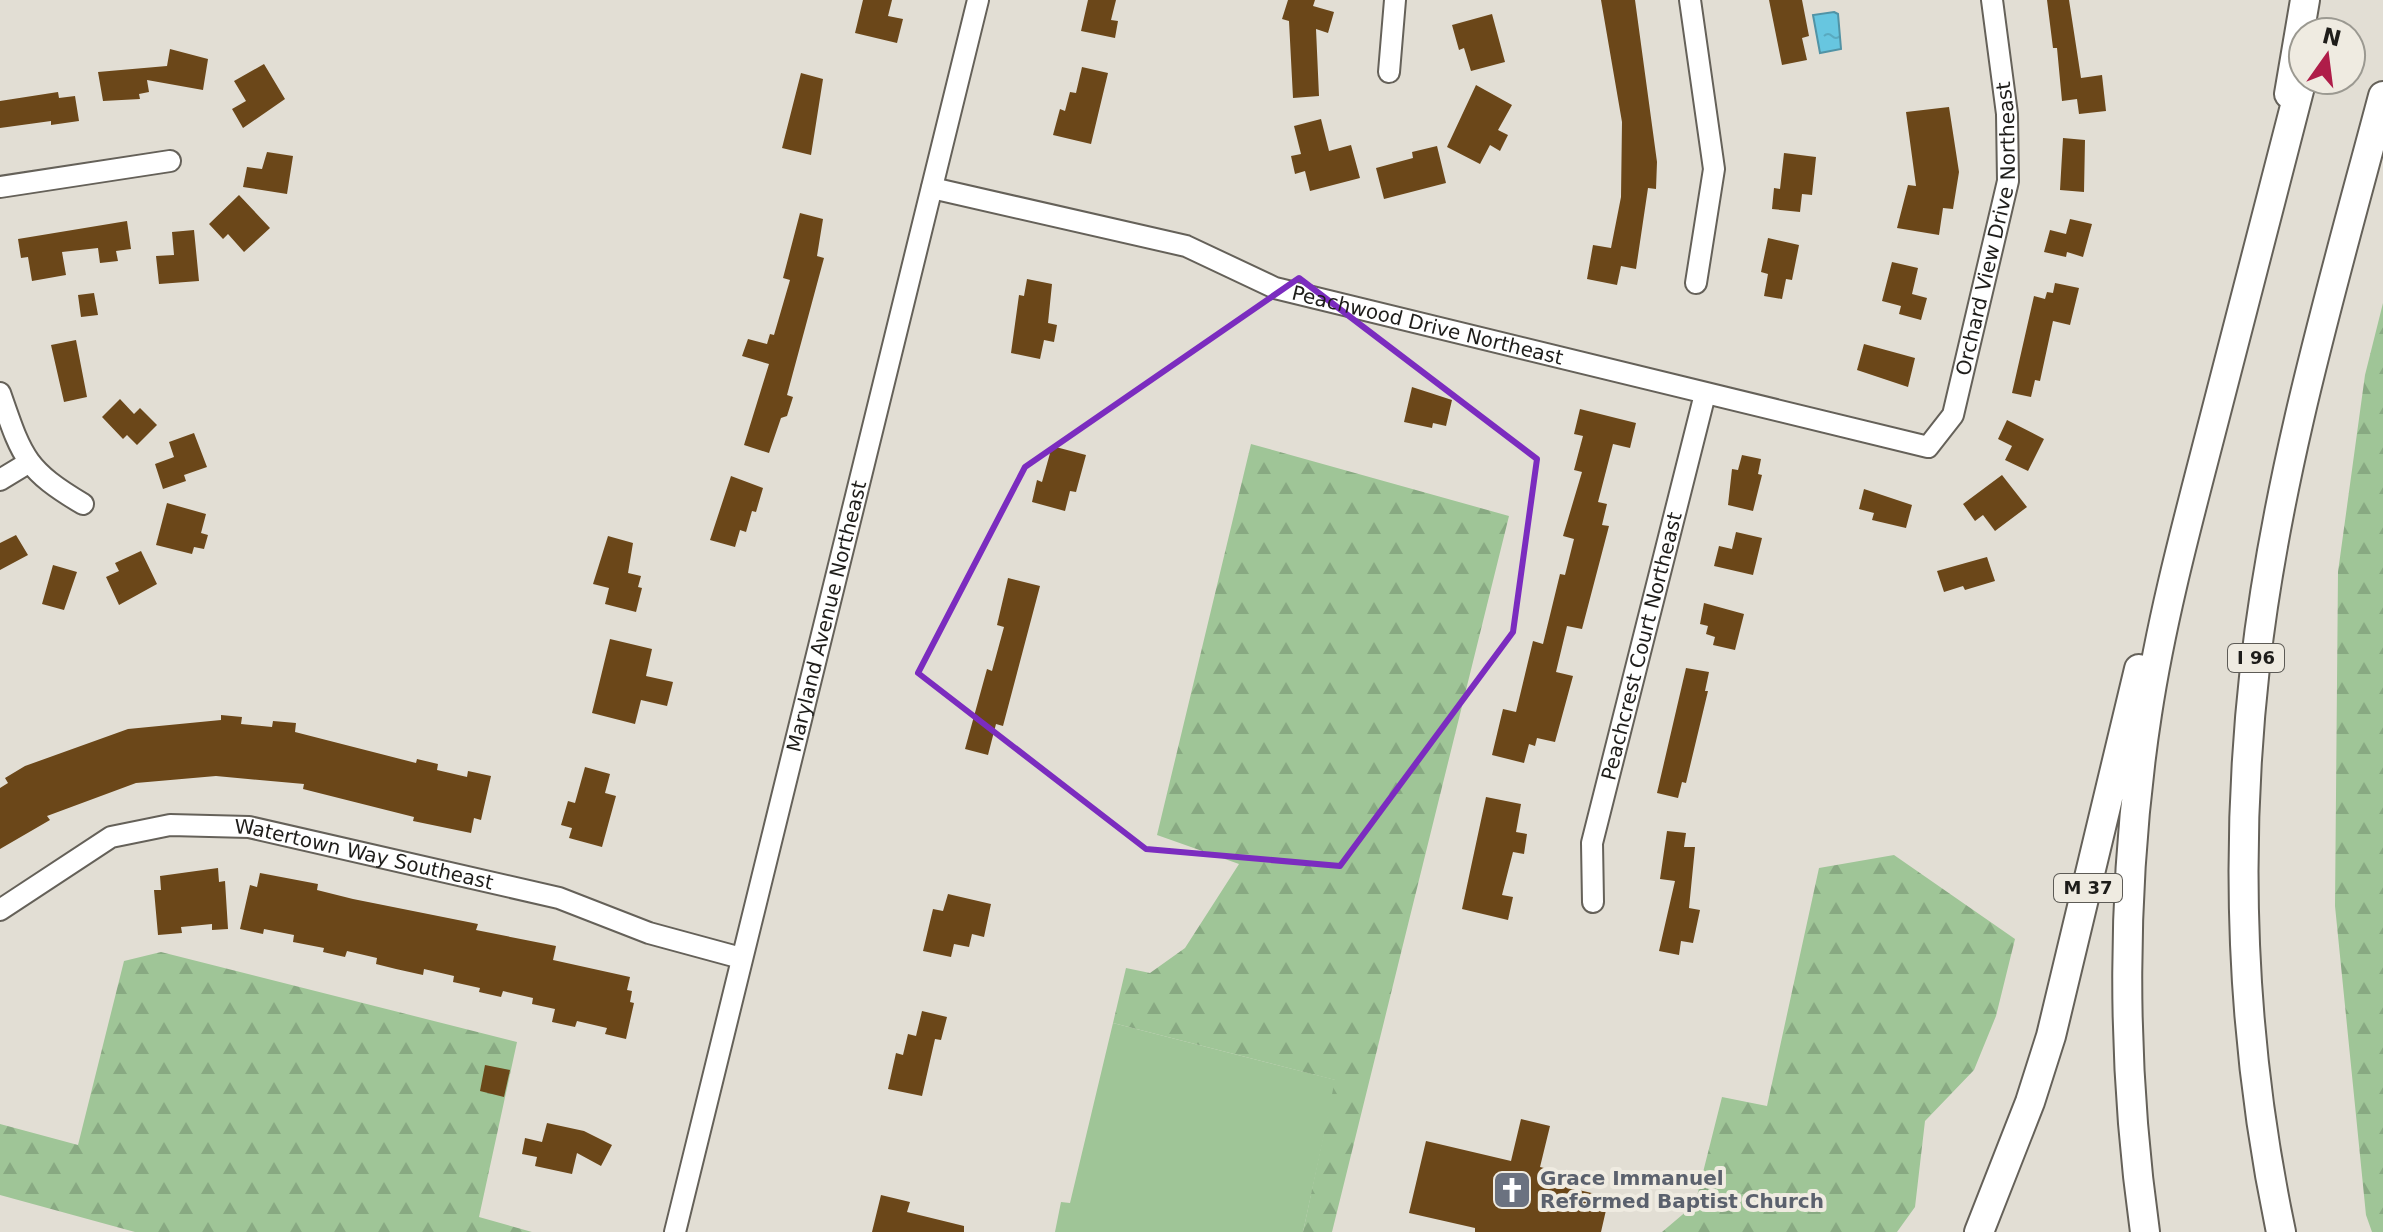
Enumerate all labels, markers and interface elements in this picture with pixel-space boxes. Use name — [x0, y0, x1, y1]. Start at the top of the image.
north arrow — [2287, 16, 2367, 96]
text: N — [2320, 23, 2344, 51]
street label: Orchard View Drive Northeast — [1951, 80, 2020, 378]
street label: Peachwood Drive Northeast — [1290, 281, 1566, 370]
street label: Maryland Avenue Northeast — [781, 478, 871, 755]
street label: Peachcrest Court Northeast — [1596, 509, 1687, 783]
road number: I 96 — [2228, 644, 2284, 672]
street label: Watertown Way Southeast — [234, 815, 496, 895]
road number: M 37 — [2054, 874, 2122, 902]
place label: Grace Immanuel Reformed Baptist Church — [1540, 1166, 1824, 1213]
church icon: Grace Immanuel Reformed Baptist Church — [1491, 1169, 1533, 1211]

